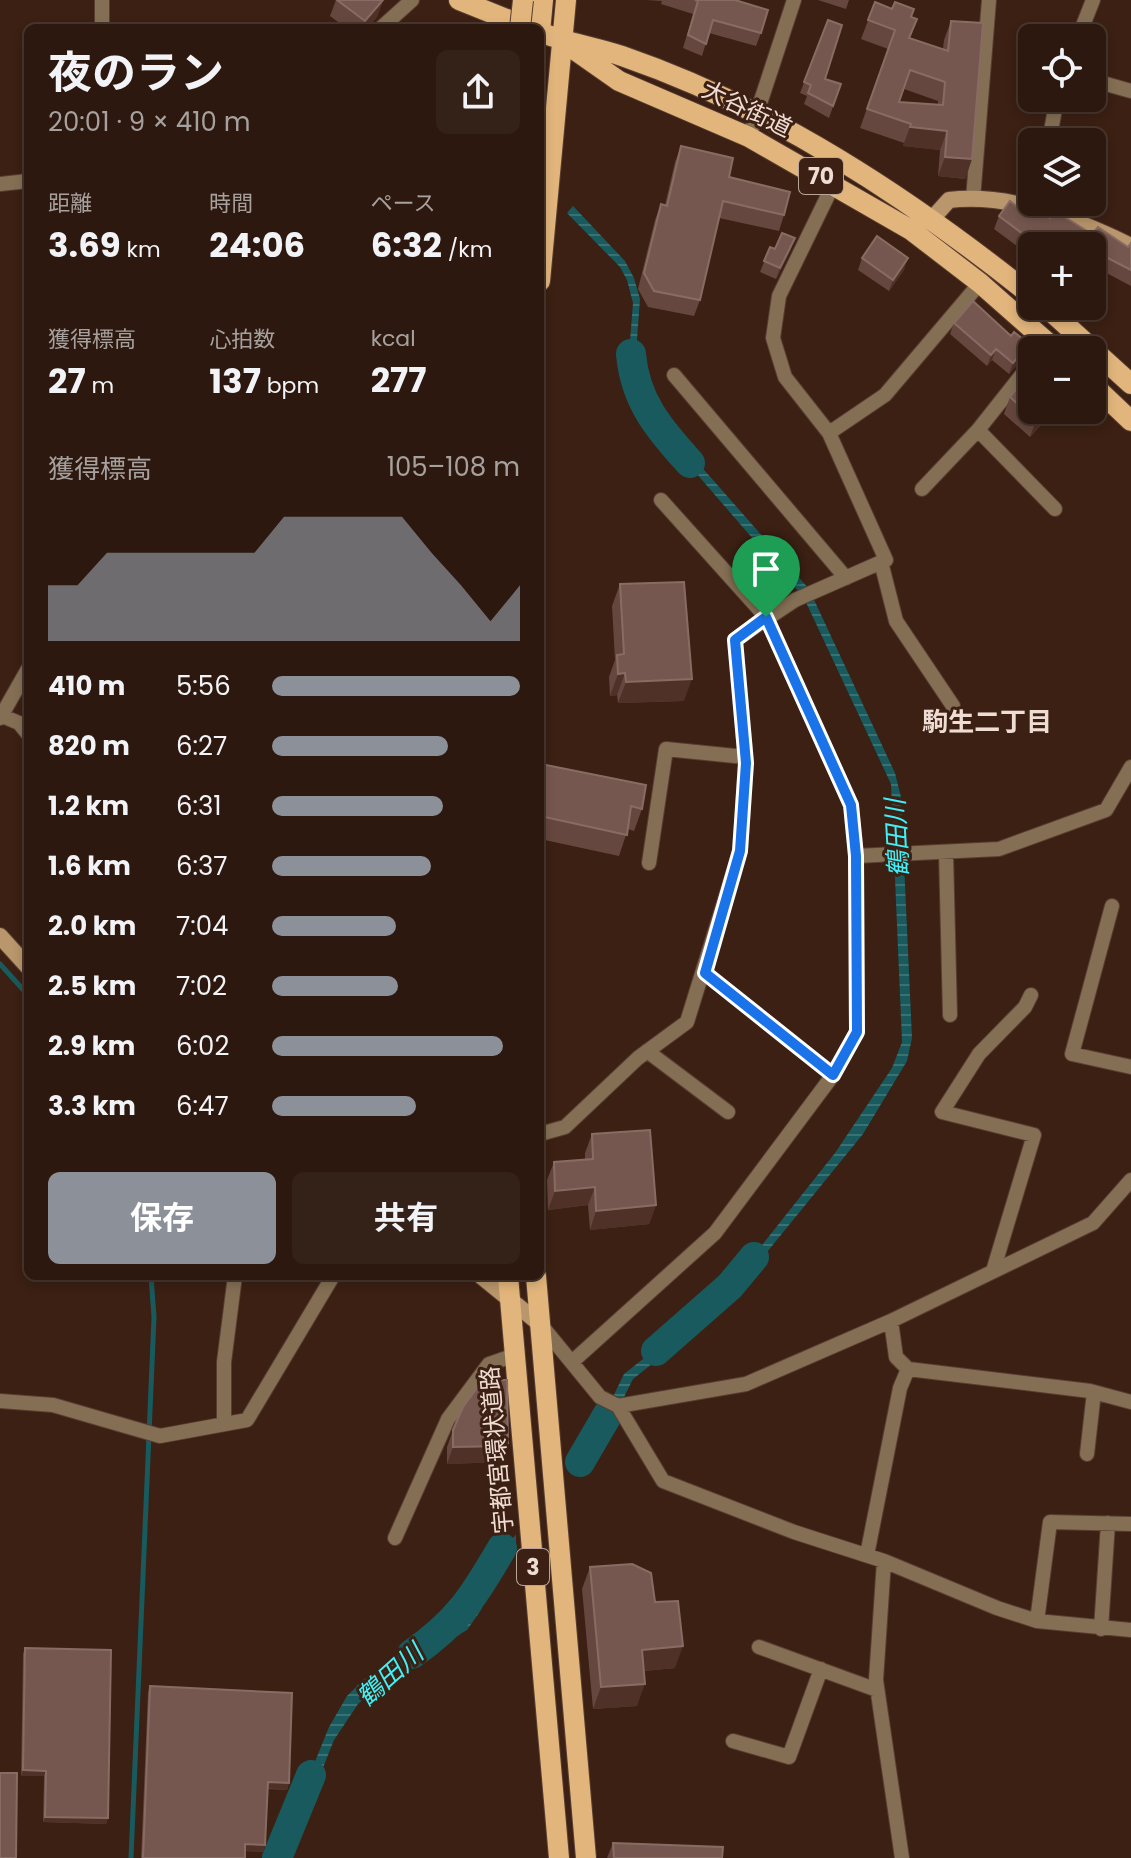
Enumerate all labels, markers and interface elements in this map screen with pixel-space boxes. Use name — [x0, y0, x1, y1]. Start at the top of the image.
map controls — [1018, 24, 1106, 424]
button: locate — [1018, 24, 1106, 112]
text: 夜のラン — [48, 42, 224, 103]
button: share — [436, 50, 520, 134]
street label: 大谷街道 — [697, 73, 798, 144]
text: 20:01 · 9 × 410 m — [48, 104, 251, 140]
button: layers — [1018, 128, 1106, 216]
road number: 70 — [799, 158, 843, 194]
text: 距離 — [48, 188, 92, 219]
text: 時間 — [209, 188, 253, 219]
text: ペース — [371, 188, 436, 219]
text: 3.69 — [48, 221, 121, 269]
text: 24:06 — [209, 221, 305, 269]
text: 6:32 — [371, 221, 442, 269]
button: + — [1018, 232, 1106, 320]
text: km — [121, 234, 161, 265]
text: /km — [442, 234, 492, 265]
text: kcal — [371, 323, 416, 354]
text: 獲得標高 — [48, 324, 136, 355]
text: 心拍数 — [209, 324, 275, 355]
button: − — [1018, 336, 1106, 424]
text: 277 — [371, 356, 426, 404]
text: 27 — [48, 357, 86, 405]
text: 137 — [209, 357, 261, 405]
text: m — [86, 370, 114, 401]
text: bpm — [261, 370, 319, 401]
text: 105–108 m — [387, 449, 520, 485]
text: 獲得標高 — [48, 451, 152, 487]
pin — [732, 535, 800, 617]
icon: arrive — [744, 547, 788, 591]
text: 410 m — [48, 668, 125, 704]
text: 5:56 — [176, 668, 231, 704]
district label: 駒生二丁目 — [922, 704, 1052, 740]
text: 820 m — [48, 728, 130, 764]
text: 6:27 — [176, 728, 227, 764]
text: 1.2 km — [48, 788, 129, 824]
text: 6:31 — [176, 788, 222, 824]
water label: 鶴田川 — [877, 795, 917, 878]
text: 1.6 km — [48, 848, 131, 884]
text: 6:37 — [176, 848, 228, 884]
text: 2.0 km — [48, 908, 136, 944]
text: 7:04 — [176, 908, 228, 944]
text: 2.5 km — [48, 968, 136, 1004]
text: 7:02 — [176, 968, 227, 1004]
text: 2.9 km — [48, 1028, 135, 1064]
text: 6:02 — [176, 1028, 229, 1064]
text: 3.3 km — [48, 1088, 136, 1124]
text: 6:47 — [176, 1088, 229, 1124]
button: 保存 — [48, 1172, 276, 1264]
button: 共有 — [292, 1172, 520, 1264]
street label: 宇都宮環状道路 — [473, 1365, 520, 1535]
road number: 3 — [517, 1549, 549, 1585]
water label: 鶴田川 — [349, 1634, 433, 1714]

